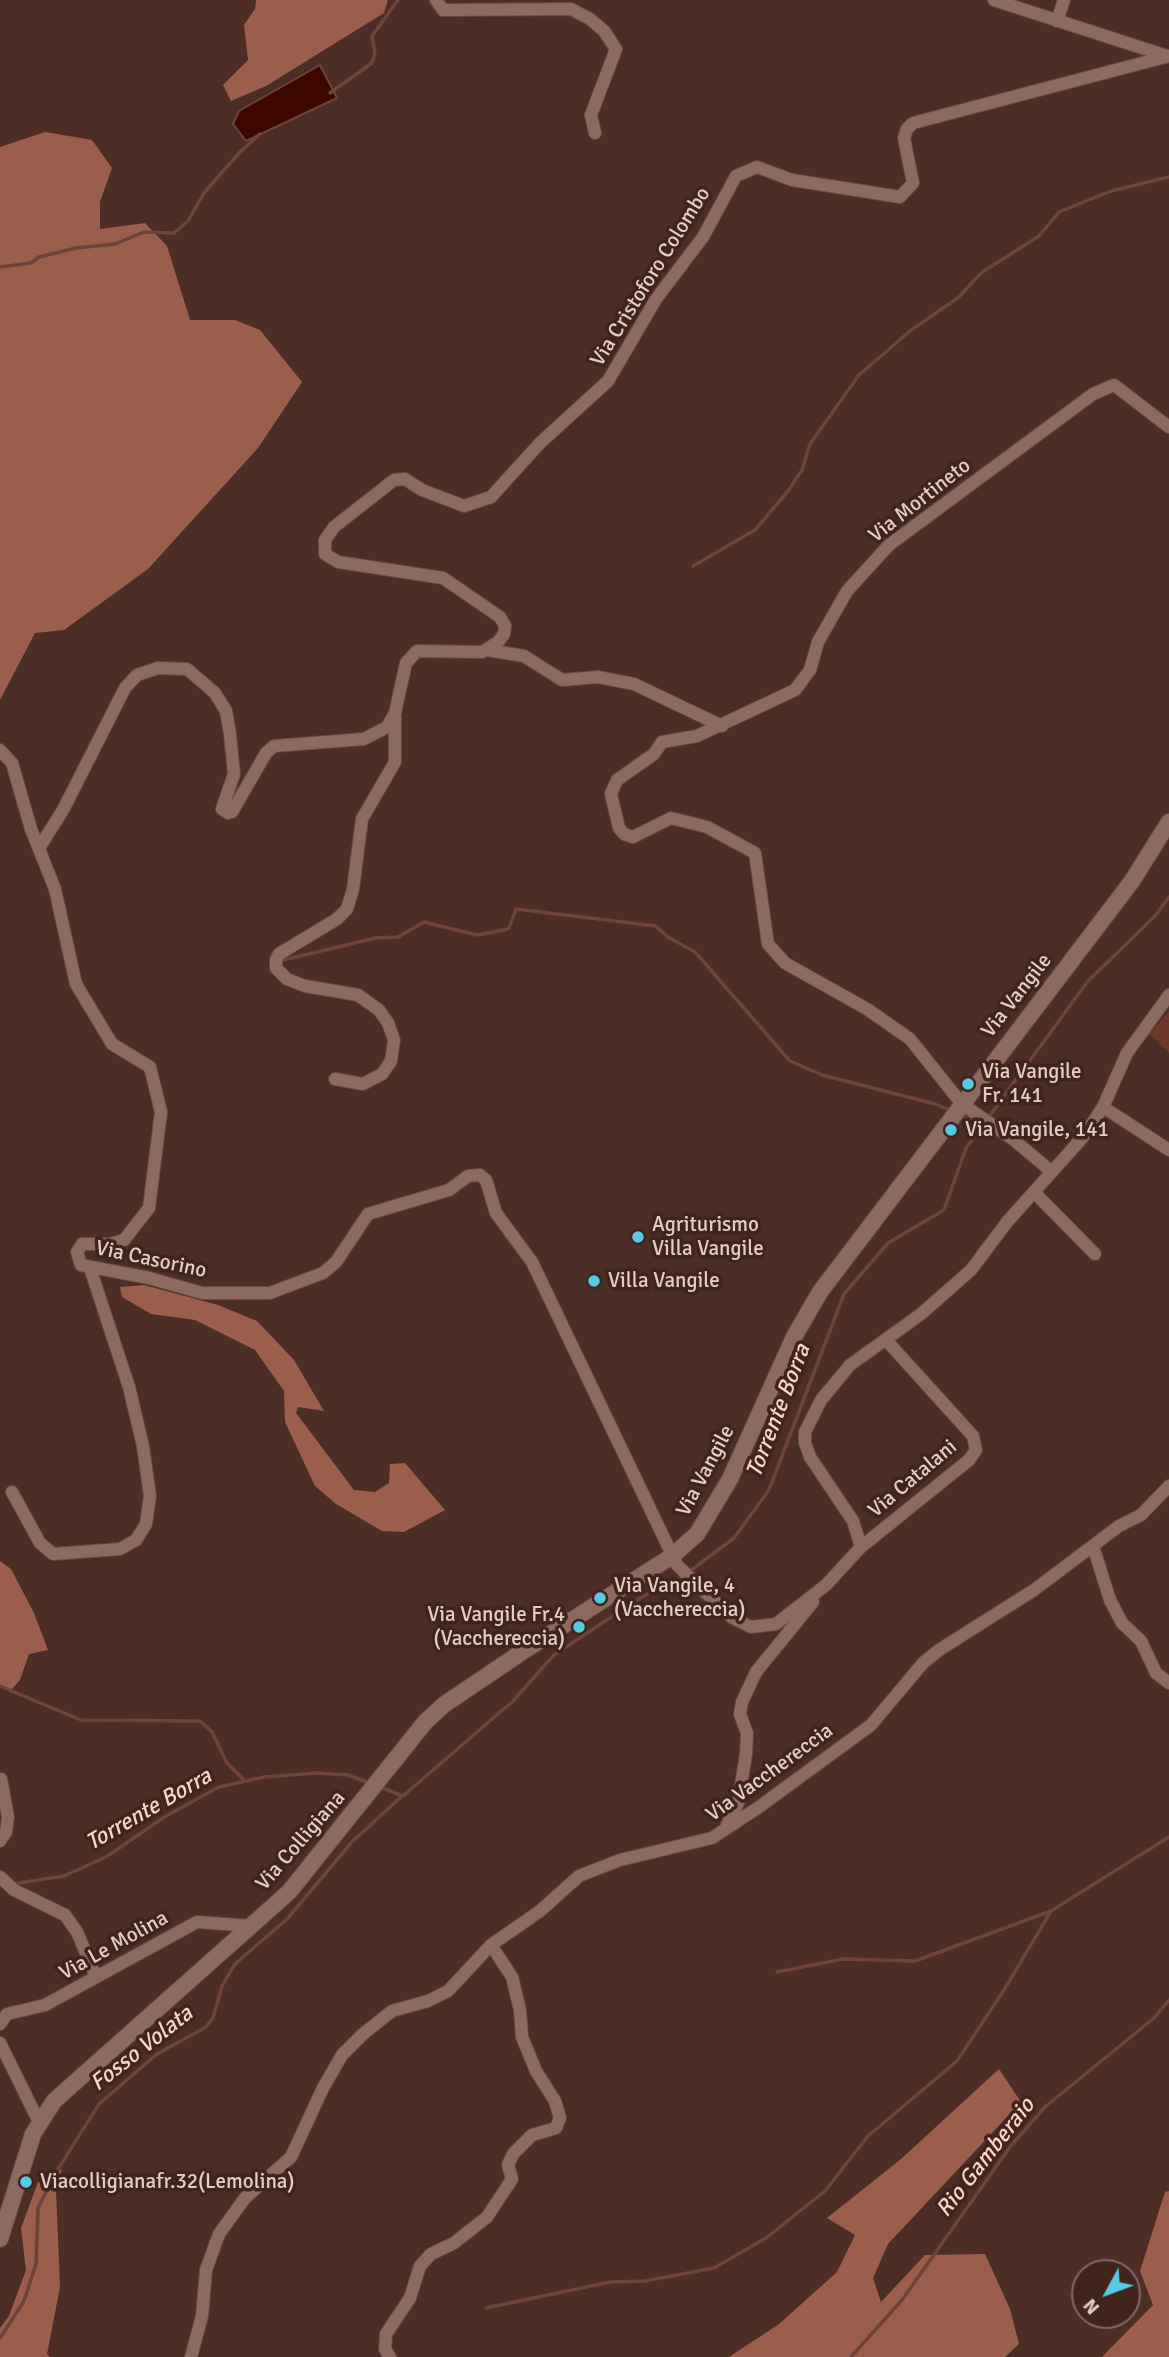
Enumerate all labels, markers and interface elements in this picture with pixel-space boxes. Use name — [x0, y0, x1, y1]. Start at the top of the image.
street label: Via Cristoforo Colombo — [586, 183, 716, 371]
street label: Via Mortineto — [864, 453, 976, 549]
street label: Via Vangile — [976, 949, 1058, 1043]
place label: Via Vangile Fr. 141 — [982, 1059, 1082, 1109]
marker: Via Vangile Fr. 141 — [960, 1076, 976, 1092]
place label: Via Vangile, 141 — [965, 1117, 1109, 1143]
marker: Via Vangile, 141 — [943, 1122, 959, 1138]
place label: Agriturismo Villa Vangile — [652, 1212, 764, 1262]
marker: Agriturismo Villa Vangile — [630, 1229, 646, 1245]
street label: Via Casorino — [93, 1236, 209, 1284]
place label: Villa Vangile — [608, 1268, 720, 1294]
marker: Villa Vangile — [586, 1273, 602, 1289]
water label: Torrente Borra — [741, 1340, 817, 1482]
street label: Via Vangile — [672, 1421, 740, 1521]
street label: Via Catalani — [864, 1435, 962, 1523]
place label: Via Vangile, 4 (Vacchereccia) — [614, 1573, 745, 1623]
marker: Via Vangile, 4 (Vacchereccia) — [592, 1590, 608, 1606]
place label: Via Vangile Fr.4 (Vacchereccia) — [427, 1602, 565, 1652]
marker: Via Vangile Fr.4 (Vacchereccia) — [571, 1619, 587, 1635]
street label: Via Vacchereccia — [702, 1719, 838, 1827]
water label: Torrente Borra — [81, 1763, 217, 1857]
street label: Via Colligiana — [251, 1786, 351, 1896]
street label: Via Le Molina — [55, 1906, 173, 1986]
water label: Fosso Volata — [85, 2000, 199, 2098]
water label: Rio Gamberaio — [931, 2093, 1041, 2223]
place label: Viacolligianafr.32(Lemolina) — [40, 2169, 294, 2195]
marker: Viacolligianafr.32(Lemolina) — [18, 2174, 34, 2190]
north arrow — [1071, 2259, 1141, 2329]
text: N — [1078, 2294, 1105, 2319]

